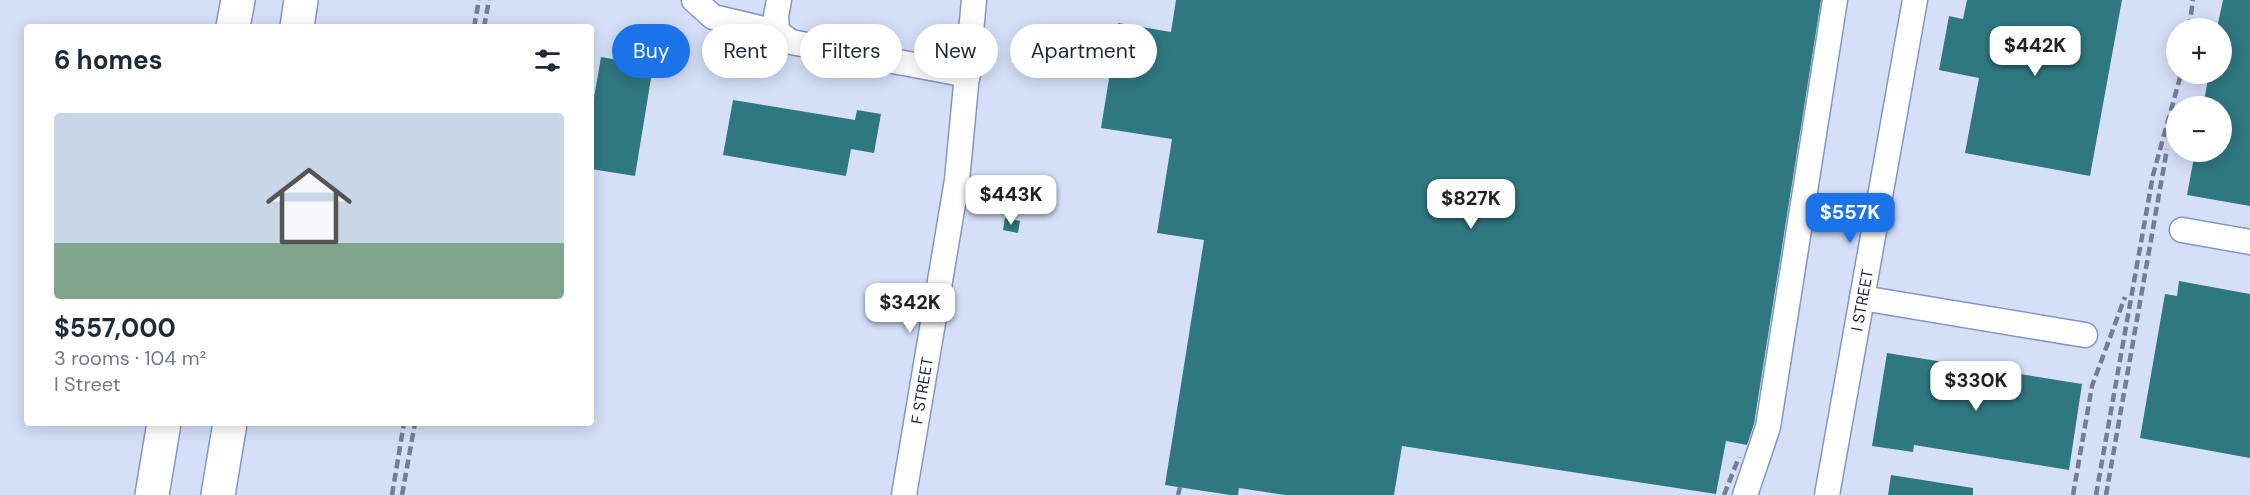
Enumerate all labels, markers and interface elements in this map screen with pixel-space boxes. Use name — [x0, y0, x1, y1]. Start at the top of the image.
map controls — [2166, 18, 2232, 162]
button: + — [2166, 18, 2232, 84]
chip: Buy — [612, 24, 690, 78]
chip: Rent — [702, 24, 788, 78]
chip: Filters — [800, 24, 902, 78]
chip: New — [914, 24, 998, 78]
chip: Apartment — [1010, 24, 1157, 78]
pin: $442K — [1993, 26, 2077, 77]
text: $442K — [2004, 32, 2066, 58]
text: 6 homes — [54, 43, 162, 77]
icon: filters — [531, 44, 564, 77]
button: − — [2166, 96, 2232, 162]
icon: home — [255, 152, 363, 260]
pin: $443K — [969, 175, 1053, 226]
pin: $827K — [1429, 179, 1513, 230]
text: $443K — [979, 181, 1043, 207]
text: $827K — [1441, 185, 1501, 211]
pin: $557K — [1808, 193, 1892, 244]
text: $557K — [1820, 199, 1880, 225]
street label: I STREET — [1846, 267, 1878, 333]
pin: $342K — [868, 283, 952, 334]
text: $342K — [879, 289, 941, 315]
text: $557,000 — [54, 311, 176, 345]
text: 3 rooms · 104 m² — [54, 345, 206, 371]
street label: F STREET — [906, 356, 938, 426]
pin: $330K — [1934, 361, 2018, 412]
text: $330K — [1944, 367, 2008, 393]
text: I Street — [54, 371, 121, 397]

